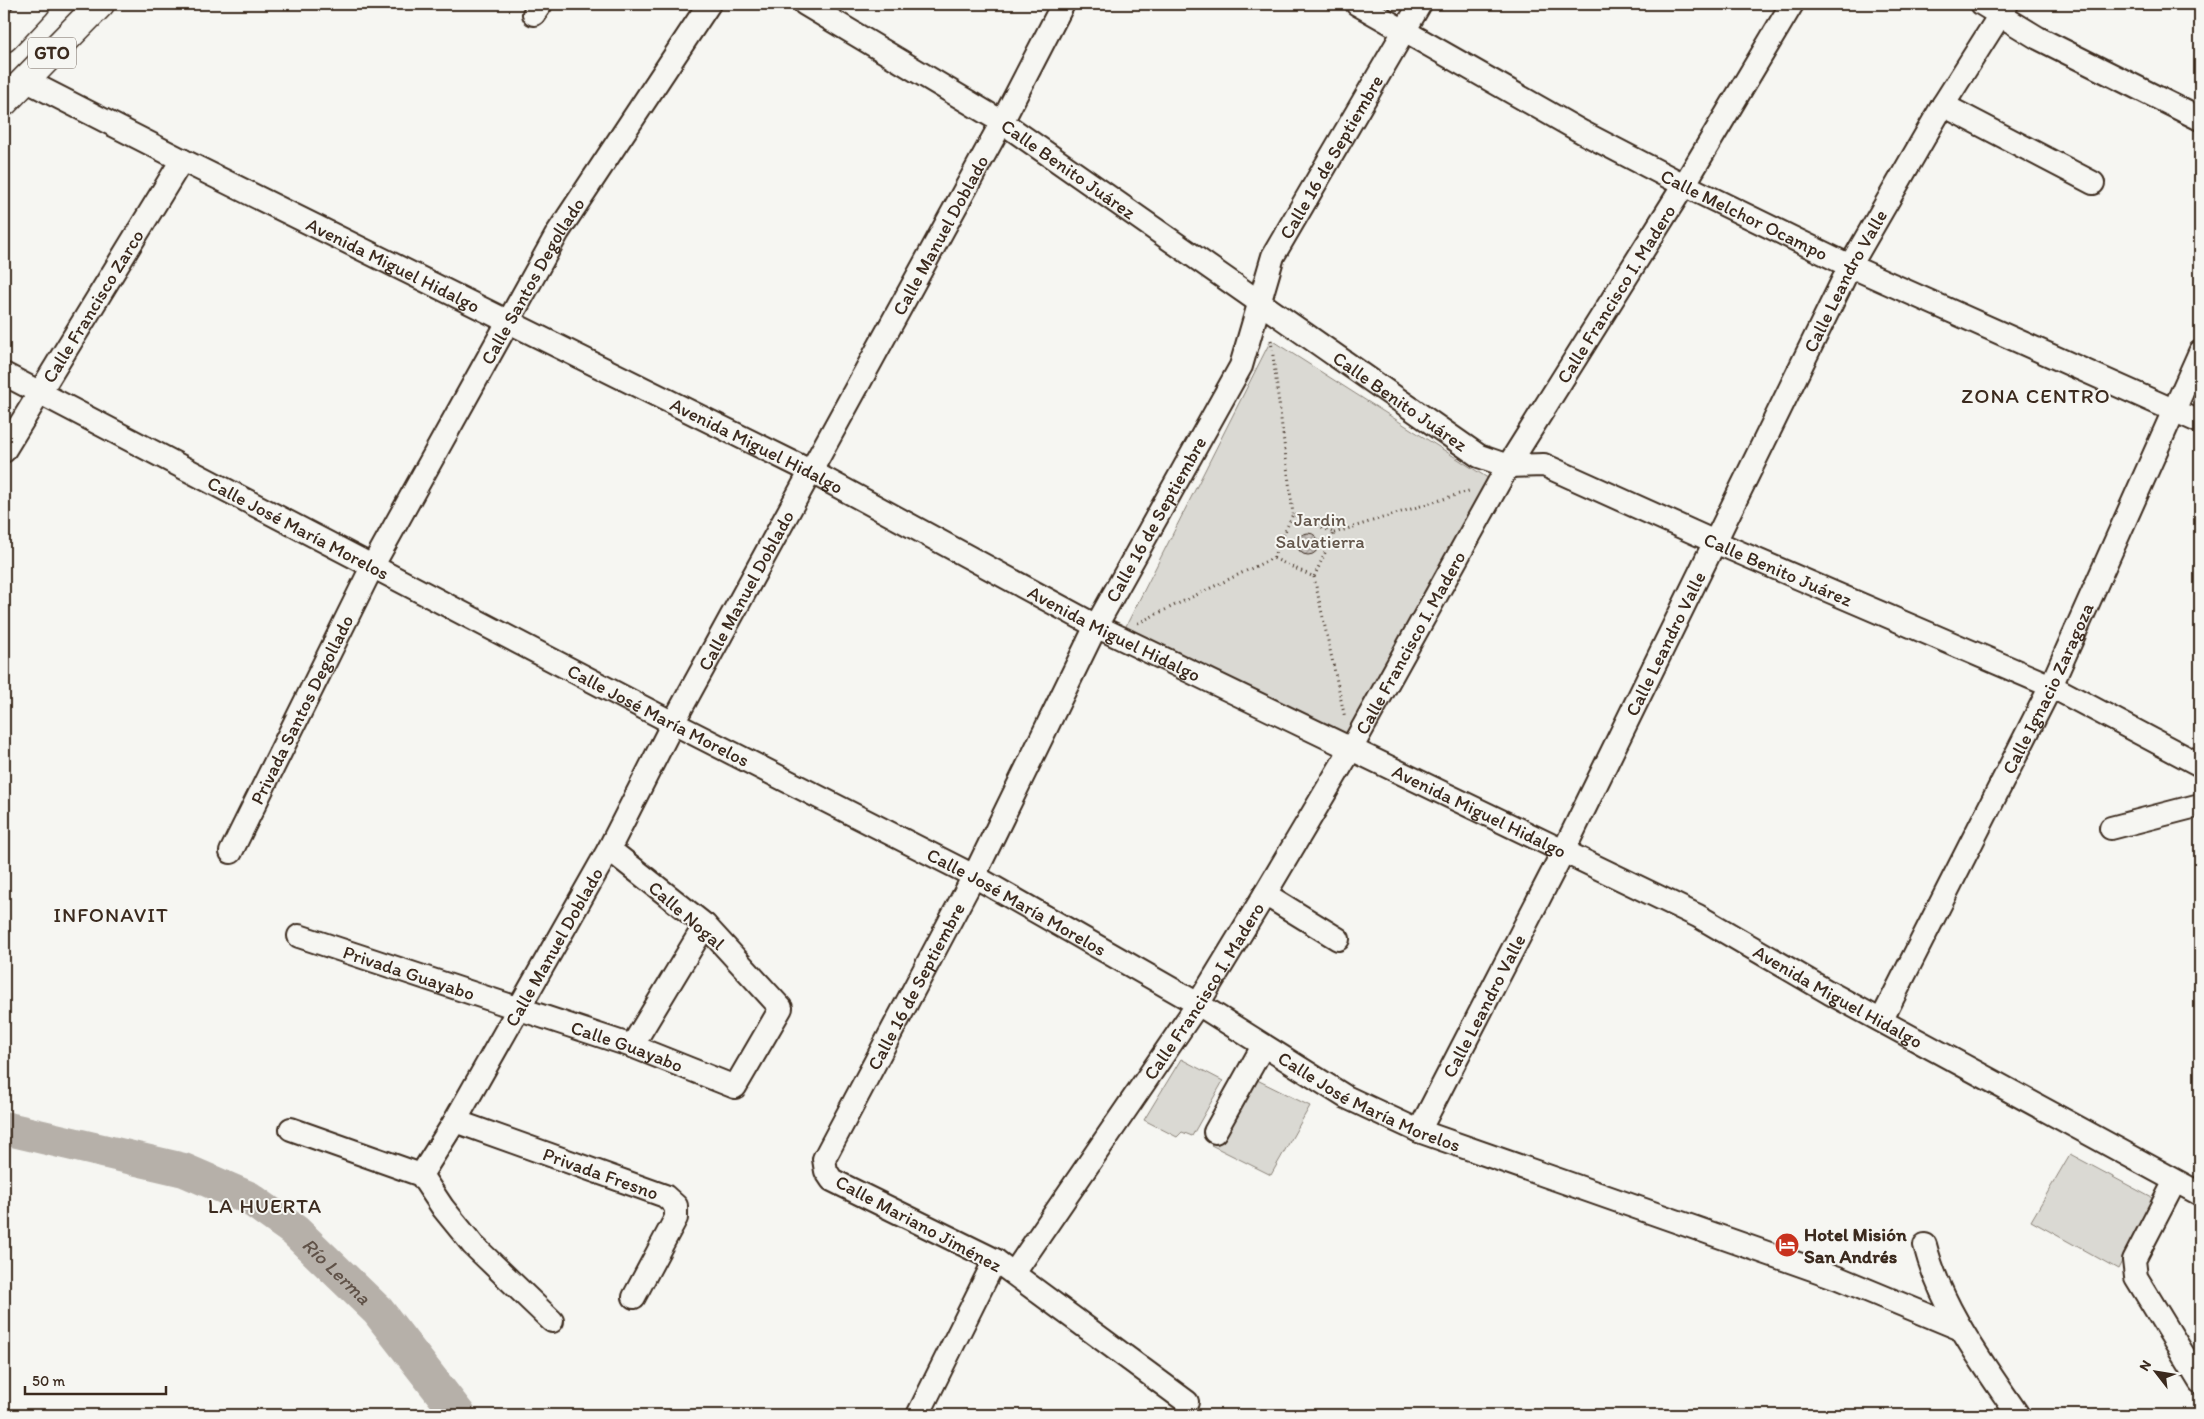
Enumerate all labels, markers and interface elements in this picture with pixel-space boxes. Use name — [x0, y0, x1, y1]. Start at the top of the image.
road number: GTO — [28, 38, 76, 68]
street label: Calle 16 de Septiembre — [1274, 71, 1388, 243]
street label: Calle Benito Juárez — [997, 114, 1140, 224]
street label: Calle Manuel Doblado — [887, 151, 994, 319]
street label: Calle Melchor Ocampo — [1657, 164, 1832, 265]
street label: Calle Santos Degollado — [476, 193, 590, 369]
street label: Calle Francisco I. Madero — [1552, 201, 1681, 388]
street label: Calle Leandro Valle — [1799, 205, 1892, 356]
street label: Avenida Miguel Hidalgo — [303, 213, 484, 318]
street label: Calle Francisco Zarco — [37, 225, 149, 387]
street label: Calle Benito Juárez — [1328, 346, 1472, 457]
district label: ZONA CENTRO — [1961, 383, 2111, 408]
street label: Avenida Miguel Hidalgo — [666, 393, 847, 499]
street label: Calle 16 de Septiembre — [1101, 433, 1211, 607]
street label: Calle José María Morelos — [203, 471, 393, 585]
street label: Calle Manuel Doblado — [693, 506, 799, 675]
park label: Jardin Salvatierra — [1275, 508, 1365, 553]
street label: Calle Benito Juárez — [1700, 528, 1856, 612]
street label: Calle Francisco I. Madero — [1350, 547, 1471, 739]
street label: Calle Leandro Valle — [1620, 568, 1711, 720]
street label: Avenida Miguel Hidalgo — [1024, 580, 1204, 687]
street label: Calle Ignacio Zaragoza — [1997, 599, 2099, 778]
street label: Privada Santos Degollado — [245, 611, 358, 808]
street label: Calle José María Morelos — [563, 659, 753, 772]
street label: Avenida Miguel Hidalgo — [1388, 759, 1570, 863]
street label: Calle José María Morelos — [923, 843, 1110, 961]
street label: Calle Manuel Doblado — [500, 863, 608, 1031]
street label: Calle Nogal — [644, 876, 730, 955]
street label: Calle Francisco I. Madero — [1139, 898, 1269, 1084]
street label: Calle 16 de Septiembre — [862, 899, 970, 1074]
district label: INFONAVIT — [53, 902, 169, 927]
street label: Calle Leandro Valle — [1438, 930, 1531, 1082]
street label: Privada Guayabo — [340, 940, 478, 1005]
street label: Avenida Miguel Hidalgo — [1749, 940, 1927, 1053]
street label: Calle Guayabo — [568, 1016, 686, 1077]
street label: Calle José María Morelos — [1274, 1046, 1464, 1157]
street label: Privada Fresno — [540, 1142, 662, 1205]
street label: Calle Mariano Jiménez — [832, 1170, 1006, 1277]
district label: LA HUERTA — [208, 1193, 322, 1218]
place label: Hotel Misión San Andrés — [1804, 1223, 1907, 1268]
hotel icon: Hotel Misión San Andrés — [1774, 1232, 1800, 1258]
water label: Río Lerma — [297, 1233, 376, 1310]
north arrow — [2132, 1346, 2182, 1396]
text: N — [2136, 1357, 2155, 1374]
scale bar — [25, 1364, 166, 1396]
text: 50 m — [32, 1372, 65, 1390]

